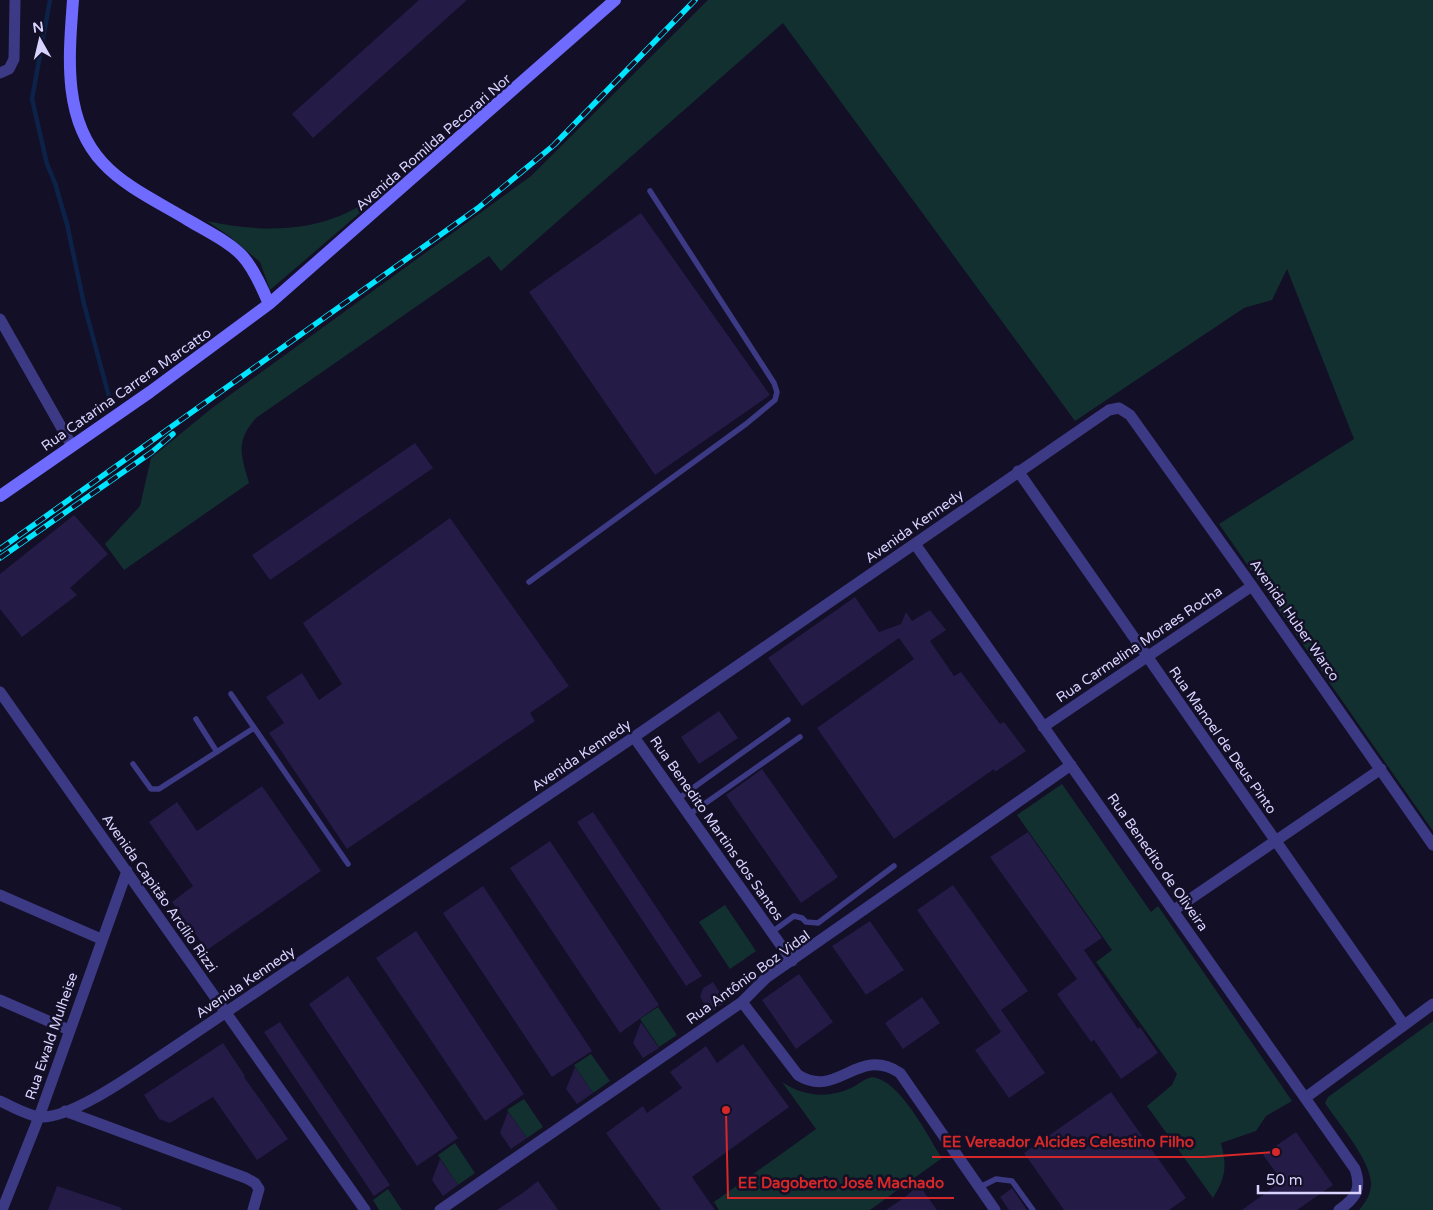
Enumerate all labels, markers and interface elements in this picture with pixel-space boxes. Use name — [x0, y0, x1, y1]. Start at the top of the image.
north arrow — [15, 15, 65, 65]
text: N — [32, 18, 45, 37]
street label: Avenida Romilda Pecorari Nor — [352, 70, 515, 214]
street label: Rua Catarina Carrera Marcatto — [38, 324, 214, 455]
street label: Avenida Kennedy — [862, 486, 967, 567]
street label: Avenida Huber Warco — [1246, 556, 1343, 684]
street label: Rua Carmelina Moraes Rocha — [1053, 582, 1225, 706]
street label: Rua Manoel de Deus Pinto — [1165, 663, 1280, 817]
street label: Avenida Kennedy — [528, 716, 635, 795]
street label: Rua Benedito Martins dos Santos — [646, 733, 787, 924]
street label: Rua Benedito de Oliveira — [1104, 790, 1212, 934]
street label: Avenida Capitão Arcílio Rizzi — [98, 811, 221, 976]
street label: Rua Antônio Boz Vidal — [683, 927, 813, 1028]
street label: Avenida Kennedy — [192, 943, 299, 1022]
street label: Rua Ewald Mulheise — [22, 970, 81, 1102]
callout: EE Vereador Alcides Celestino Filho — [932, 1127, 1204, 1157]
text: EE Vereador Alcides Celestino Filho — [942, 1133, 1194, 1151]
scale bar — [1258, 1162, 1360, 1194]
callout: EE Dagoberto José Machado — [728, 1168, 954, 1198]
text: 50 m — [1266, 1171, 1303, 1189]
text: EE Dagoberto José Machado — [738, 1174, 944, 1193]

